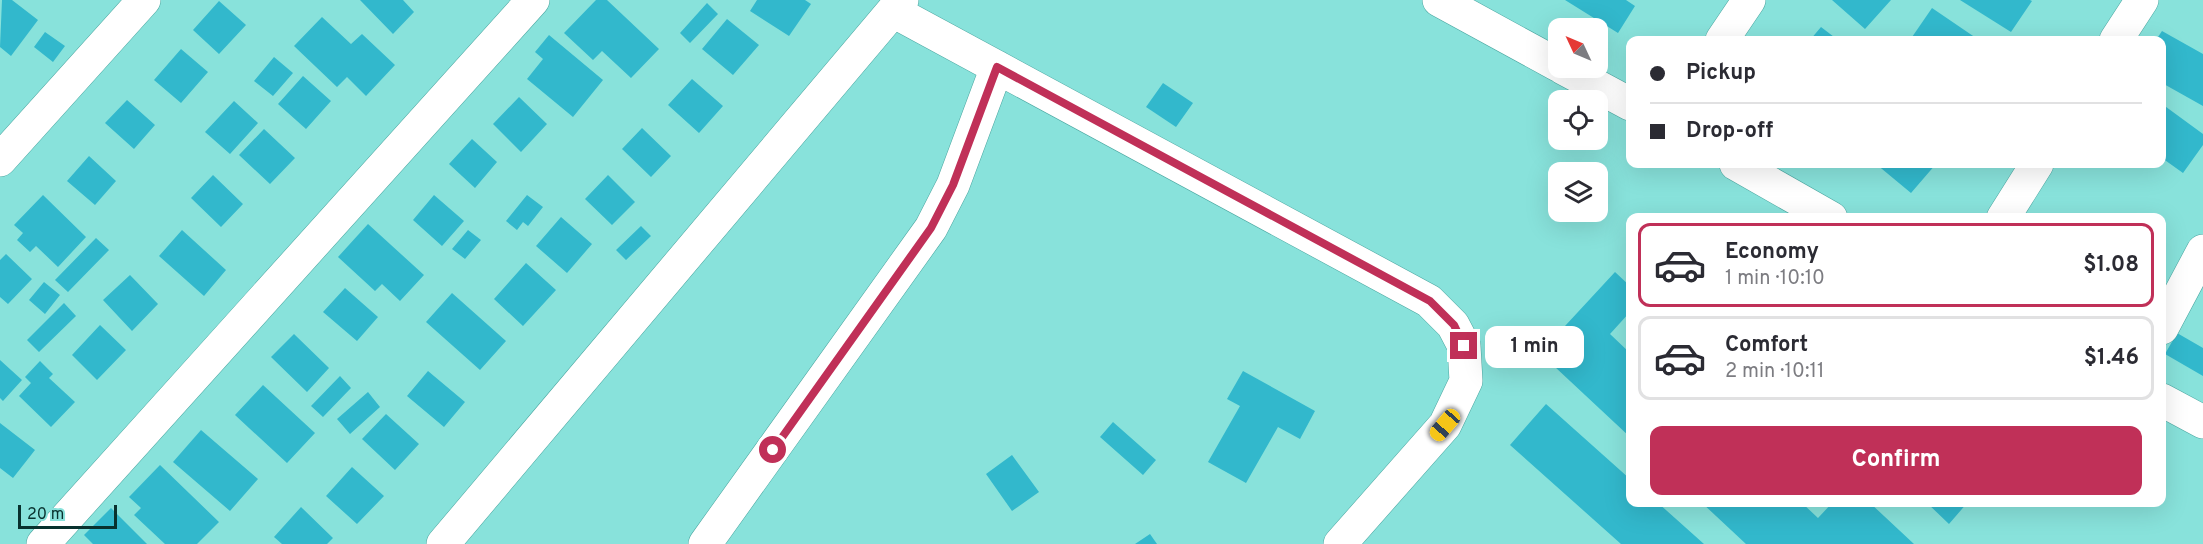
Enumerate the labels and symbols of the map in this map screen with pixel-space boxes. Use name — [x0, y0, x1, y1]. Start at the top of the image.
north arrow — [1548, 18, 1608, 78]
callout: 1 min — [1485, 325, 1584, 367]
route end — [1450, 332, 1477, 359]
car — [1426, 406, 1464, 444]
route start — [759, 436, 786, 463]
scale bar — [18, 502, 117, 530]

